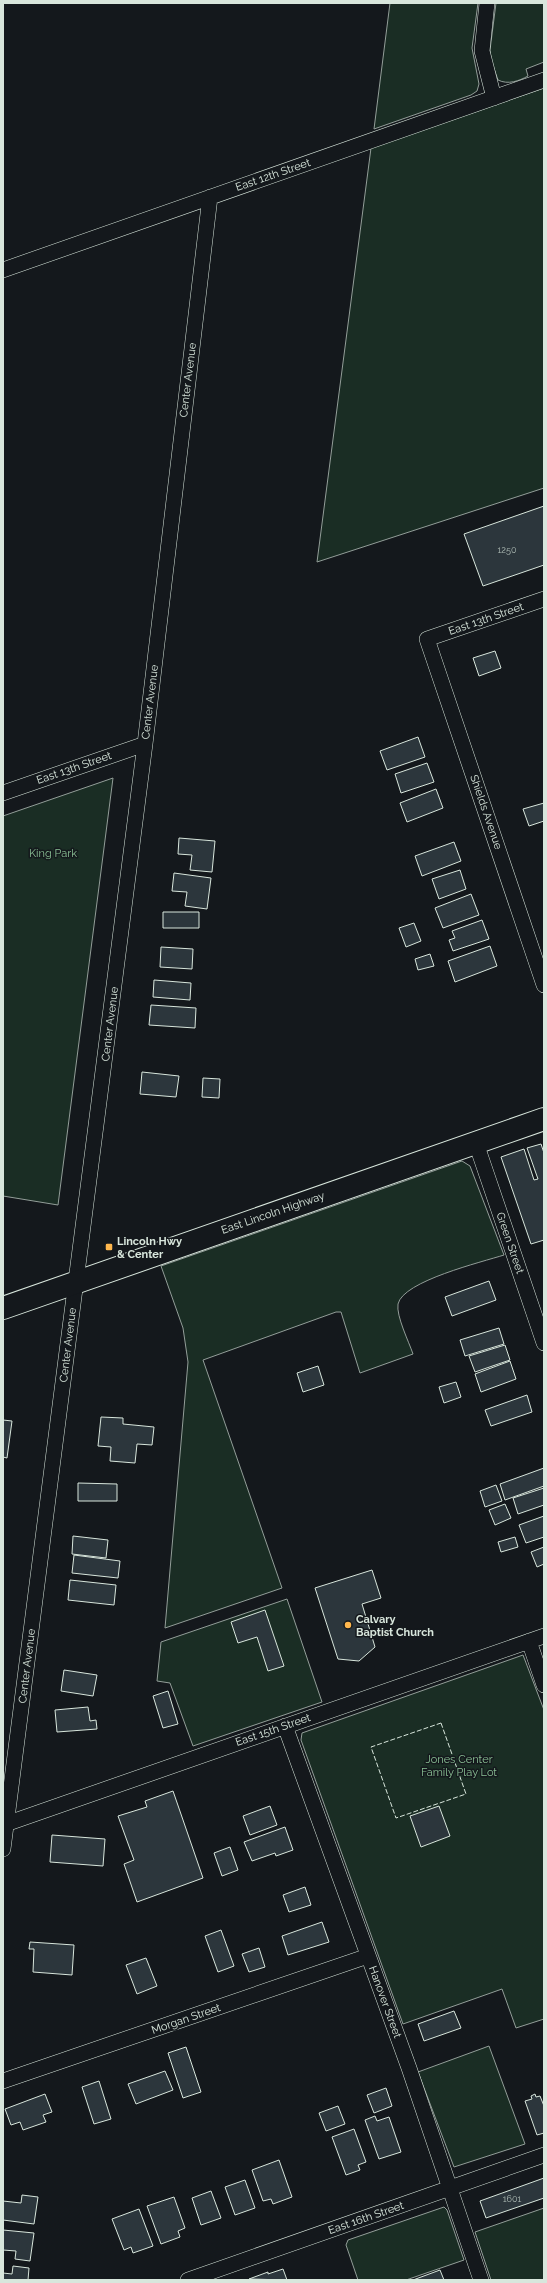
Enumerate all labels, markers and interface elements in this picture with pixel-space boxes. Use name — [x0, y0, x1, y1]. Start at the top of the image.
street label: East 12th Street — [234, 156, 312, 194]
street label: Center Avenue — [177, 341, 199, 418]
house number: 1250 — [498, 545, 517, 555]
street label: East 13th Street — [447, 600, 525, 638]
street label: Center Avenue — [139, 663, 161, 740]
street label: East 13th Street — [35, 749, 113, 787]
street label: Shields Avenue — [467, 773, 505, 852]
park label: King Park — [29, 847, 77, 860]
street label: Center Avenue — [99, 985, 121, 1062]
street label: East Lincoln Highway — [220, 1189, 326, 1237]
street label: Green Street — [493, 1211, 527, 1276]
place label: Lincoln Hwy & Center — [117, 1235, 182, 1261]
marker: Lincoln Hwy & Center — [104, 1242, 114, 1252]
street label: Center Avenue — [57, 1306, 79, 1383]
place label: Calvary Baptist Church — [356, 1613, 434, 1639]
marker: Calvary Baptist Church — [343, 1620, 353, 1630]
street label: Center Avenue — [16, 1627, 38, 1704]
street label: East 15th Street — [234, 1711, 313, 1749]
park label: Jones Center Family Play Lot — [421, 1753, 497, 1779]
street label: Hanover Street — [366, 1964, 404, 2040]
street label: Morgan Street — [150, 2001, 223, 2037]
house number: 1601 — [503, 2194, 521, 2204]
street label: East 16th Street — [326, 2199, 406, 2237]

